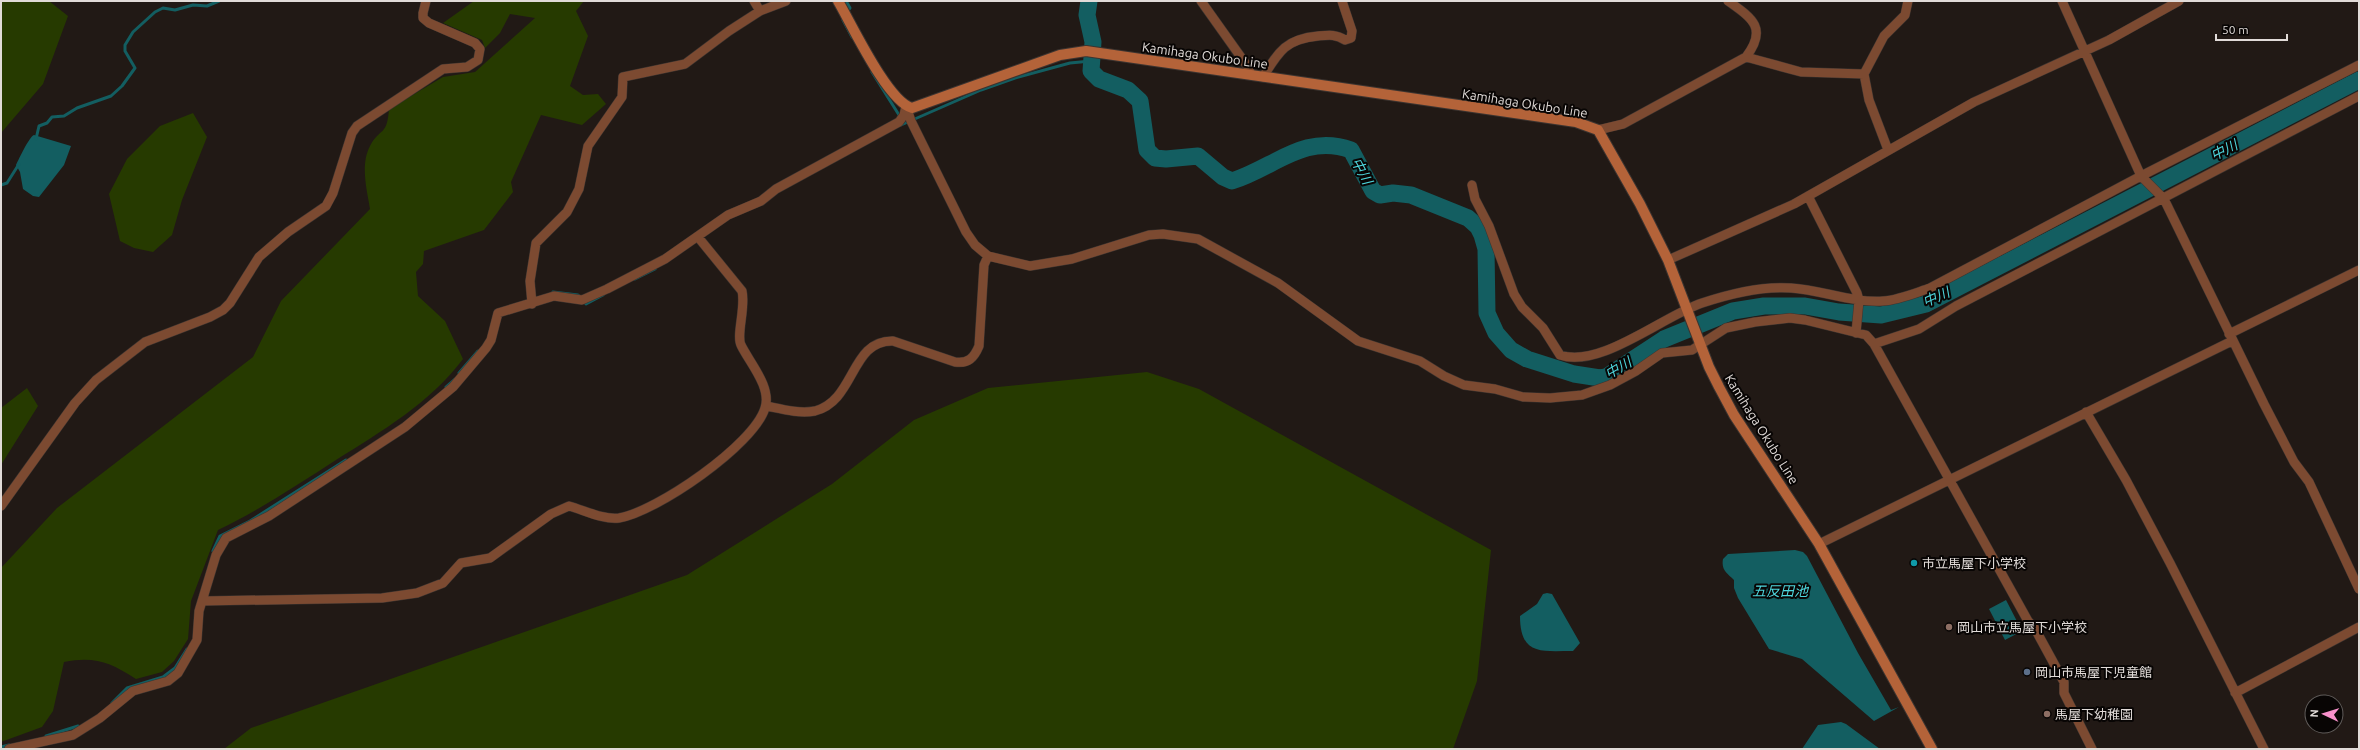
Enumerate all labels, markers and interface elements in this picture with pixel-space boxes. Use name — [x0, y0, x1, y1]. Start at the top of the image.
scale bar — [2216, 16, 2287, 42]
text: 50 m — [2222, 23, 2249, 36]
street label: Kamihaga Okubo Line — [1141, 39, 1269, 71]
street label: Kamihaga Okubo Line — [1461, 86, 1589, 120]
water label: 中川 — [2208, 136, 2242, 163]
water label: 中川 — [1348, 155, 1377, 189]
water label: 中川 — [1920, 283, 1954, 310]
water label: 中川 — [1602, 353, 1636, 382]
street label: Kamihaga Okubo Line — [1722, 372, 1802, 486]
place label: 市立馬屋下小学校 — [1922, 556, 2026, 570]
marker: 市立馬屋下小学校 — [1909, 558, 1919, 568]
water label: 五反田池 — [1752, 583, 1810, 599]
place label: 岡山市立馬屋下小学校 — [1957, 620, 2087, 634]
marker: 岡山市立馬屋下小学校 — [1944, 622, 1954, 632]
place label: 岡山市馬屋下児童館 — [2035, 665, 2152, 679]
marker: 岡山市馬屋下児童館 — [2022, 667, 2032, 677]
north arrow — [2304, 694, 2344, 734]
place label: 馬屋下幼稚園 — [2055, 707, 2133, 721]
marker: 馬屋下幼稚園 — [2042, 709, 2052, 719]
text: N — [2308, 709, 2320, 718]

